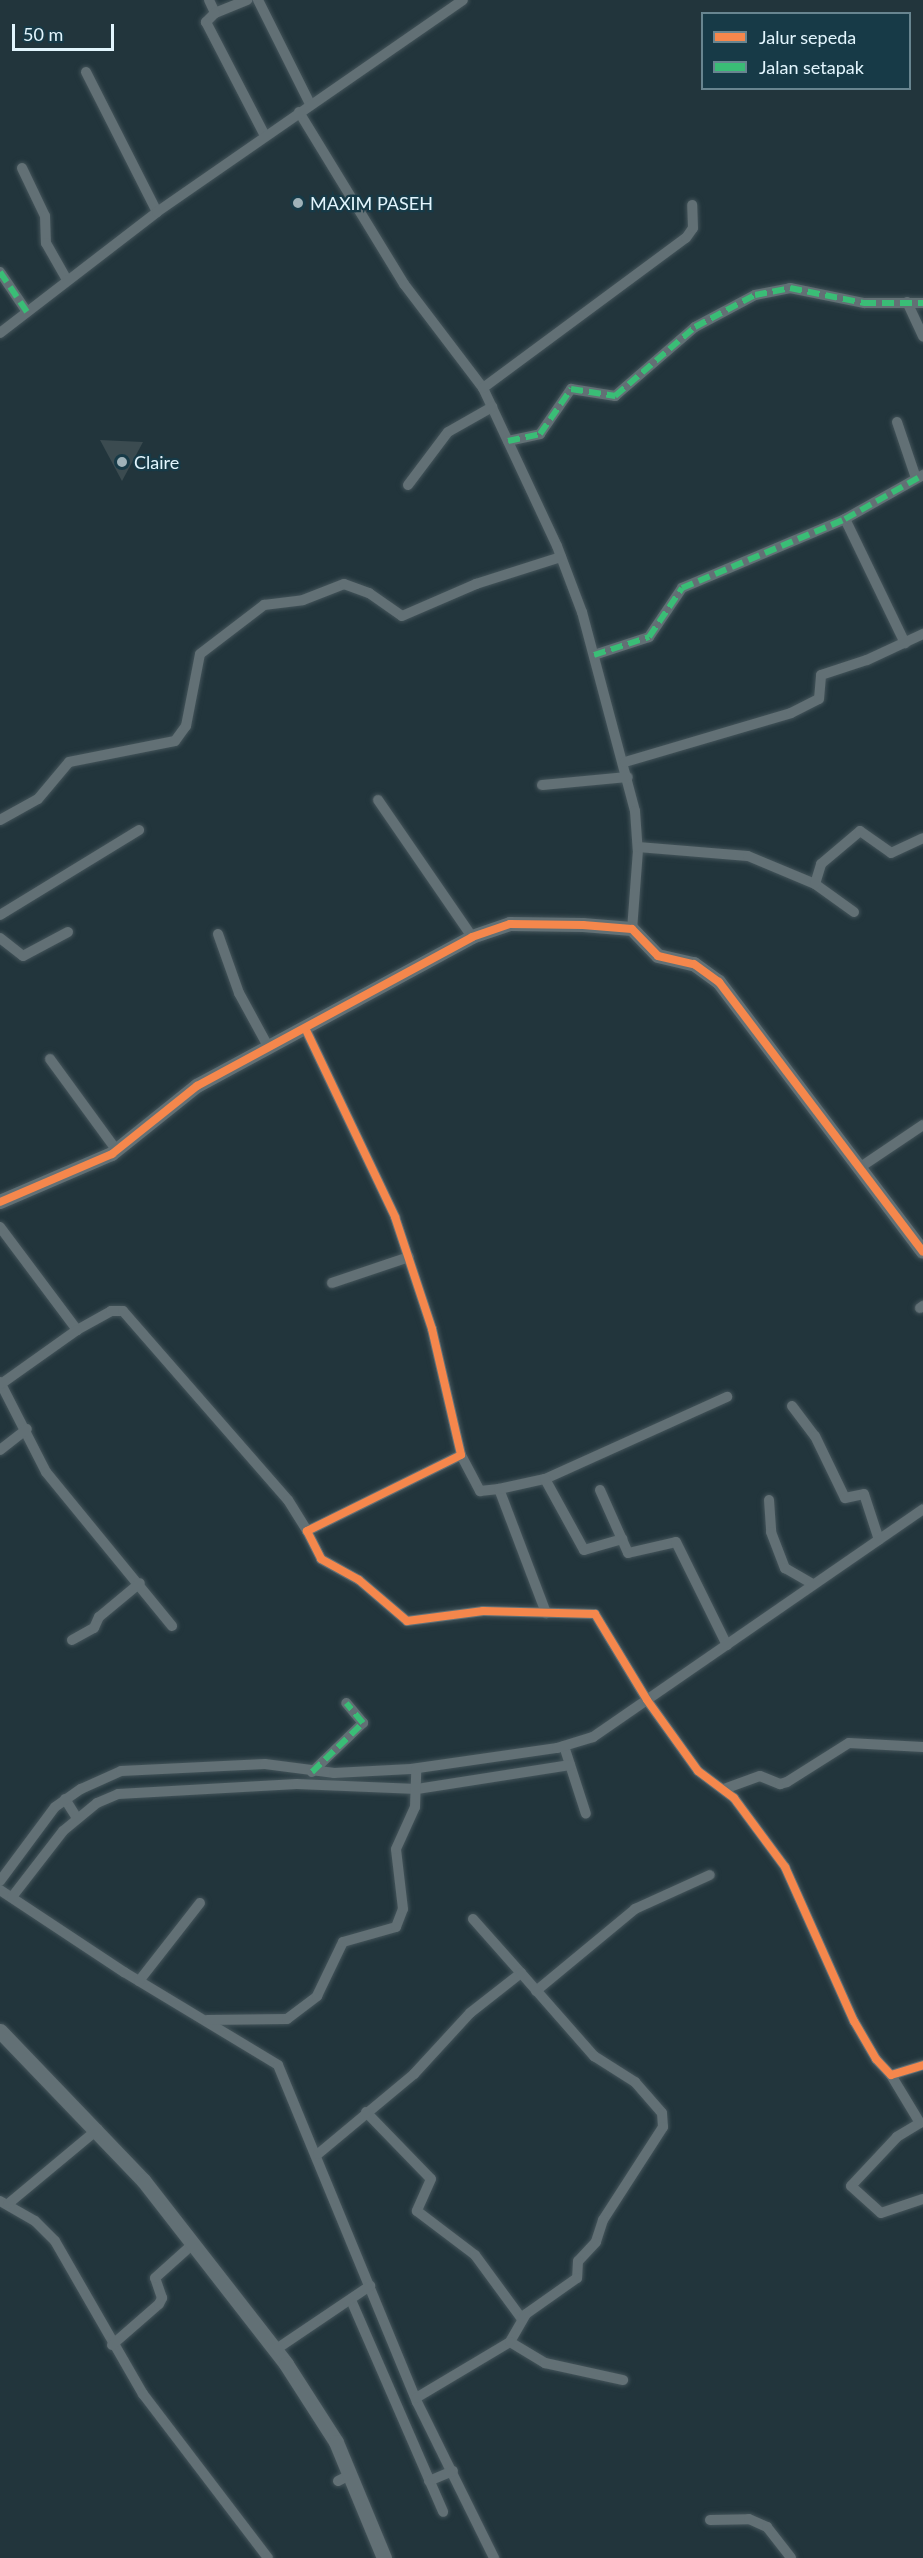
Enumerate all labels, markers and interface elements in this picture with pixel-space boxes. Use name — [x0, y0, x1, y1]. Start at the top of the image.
scale bar — [15, 12, 117, 50]
legend — [701, 12, 911, 90]
text: 50 m — [23, 23, 63, 45]
text: Jalur sepeda — [759, 26, 856, 48]
text: Jalan setapak — [759, 56, 864, 78]
place label: MAXIM PASEH — [310, 192, 433, 214]
marker: MAXIM PASEH — [291, 196, 305, 210]
place label: Claire — [134, 451, 179, 473]
marker: Claire — [115, 455, 129, 469]

